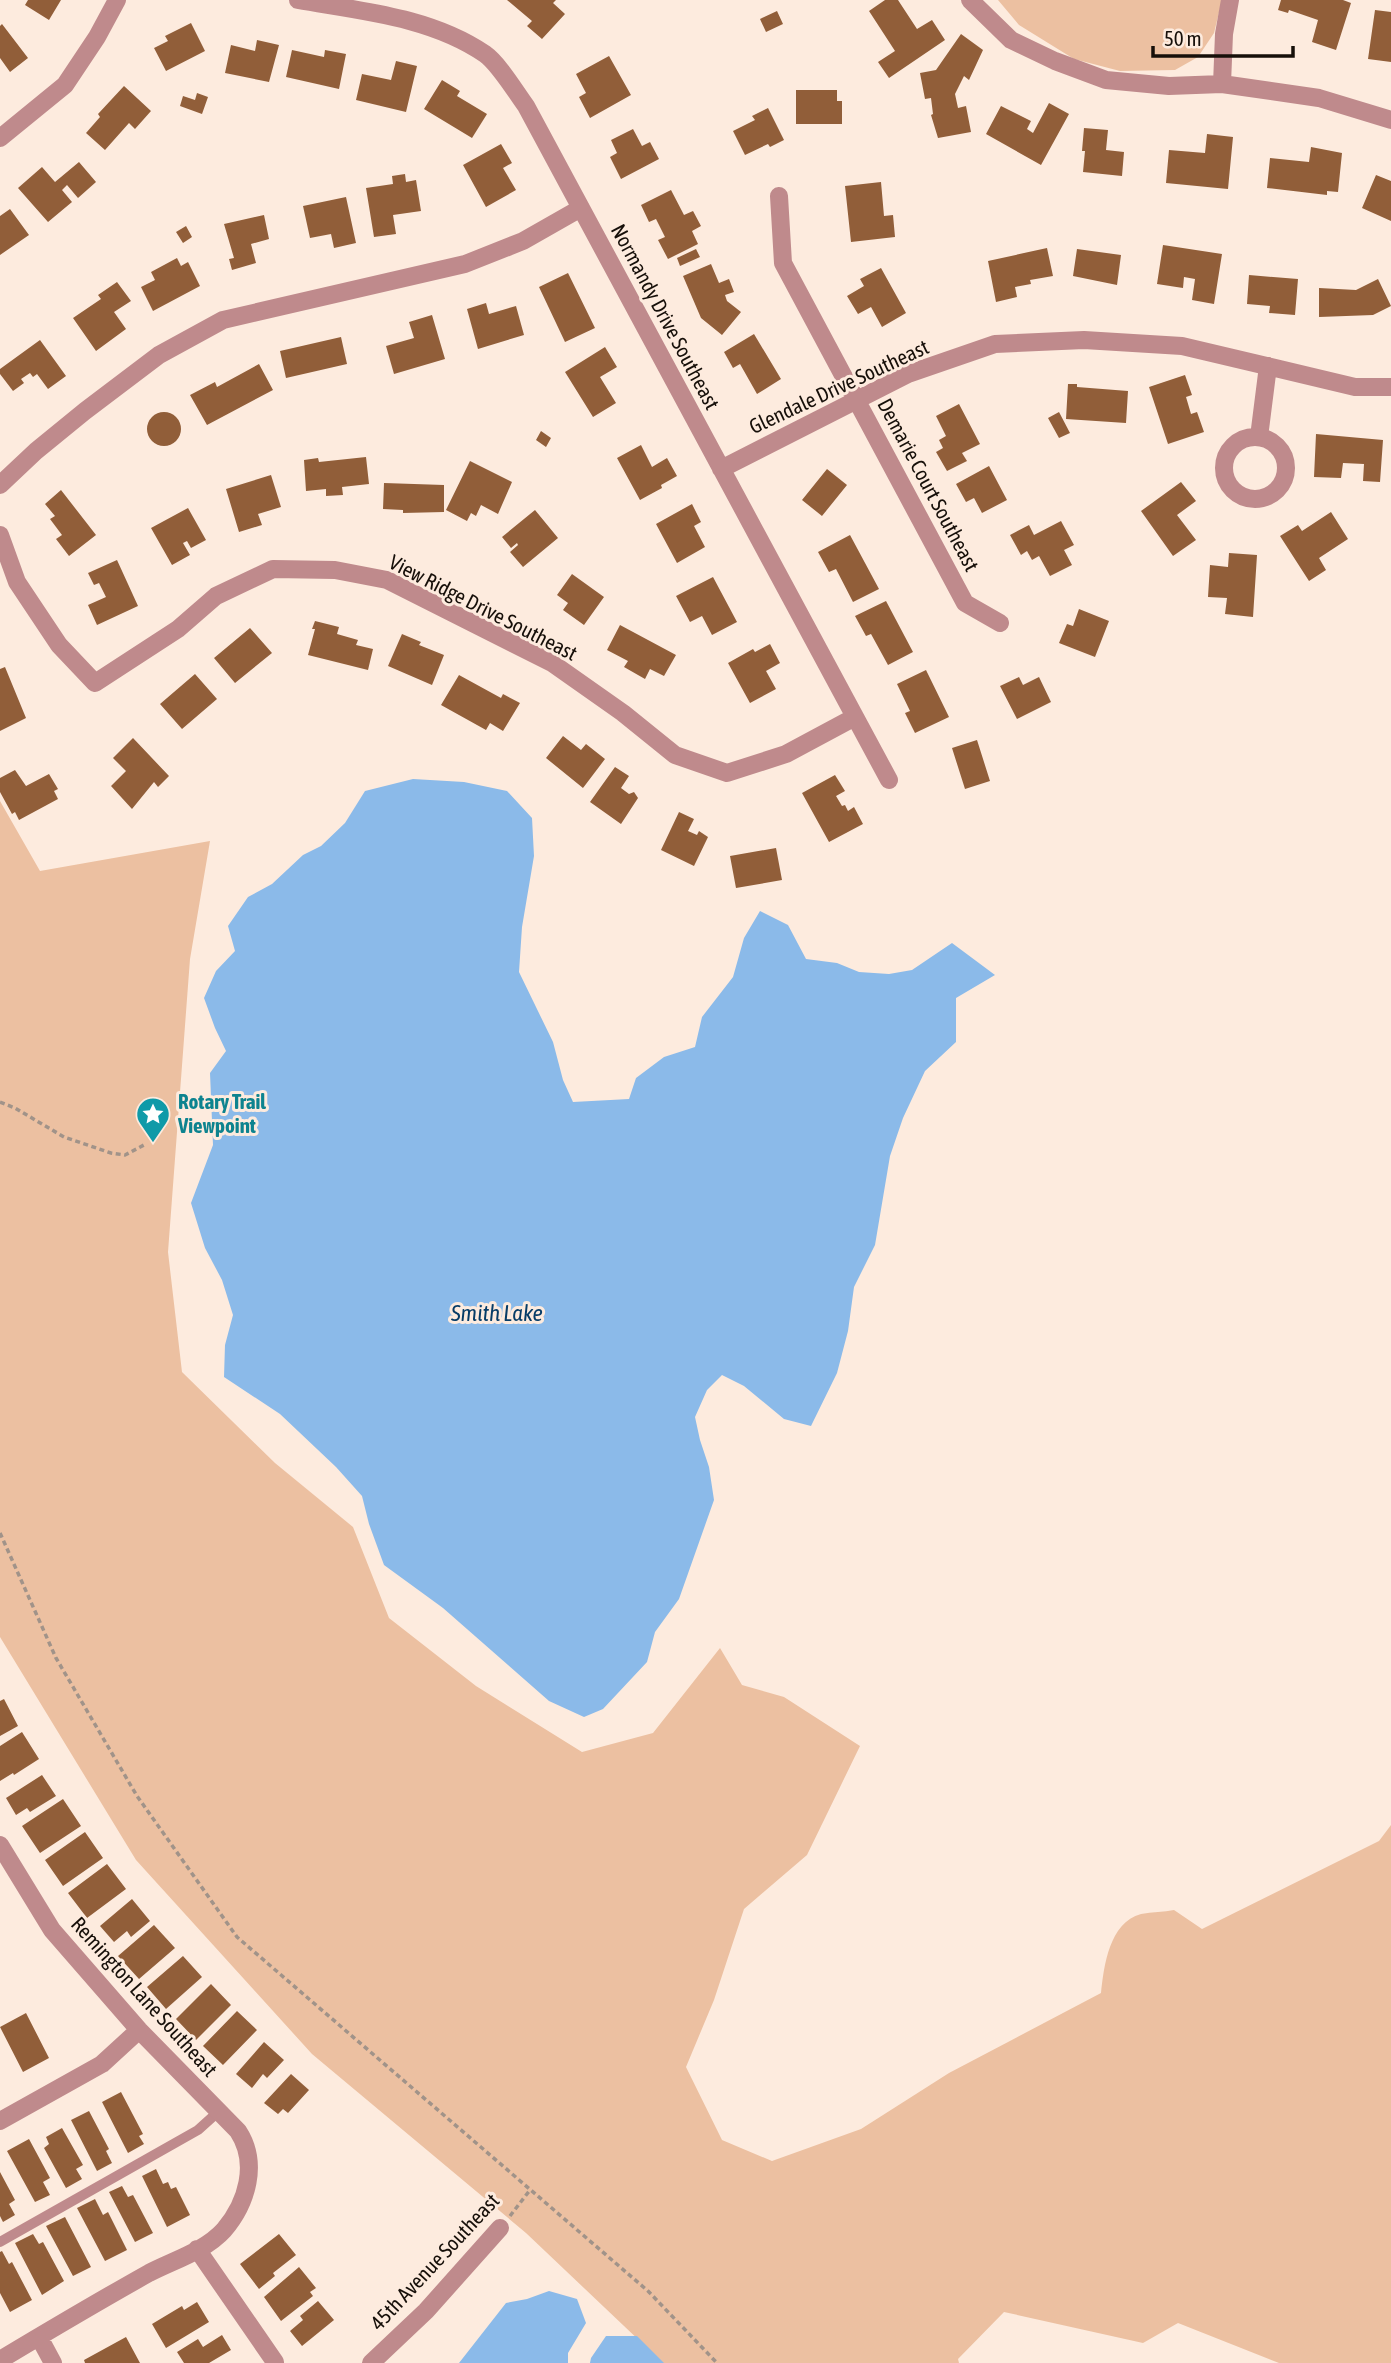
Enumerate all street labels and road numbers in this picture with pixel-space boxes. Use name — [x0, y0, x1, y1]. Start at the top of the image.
street label: Normandy Drive Southeast — [607, 220, 725, 413]
street label: Glendale Drive Southeast — [745, 334, 932, 438]
street label: Demarie Court Southeast — [873, 394, 985, 575]
street label: View Ridge Drive Southeast — [386, 549, 581, 665]
street label: Remington Lane Southeast — [67, 1912, 223, 2081]
street label: 45th Avenue Southeast — [365, 2188, 504, 2334]

